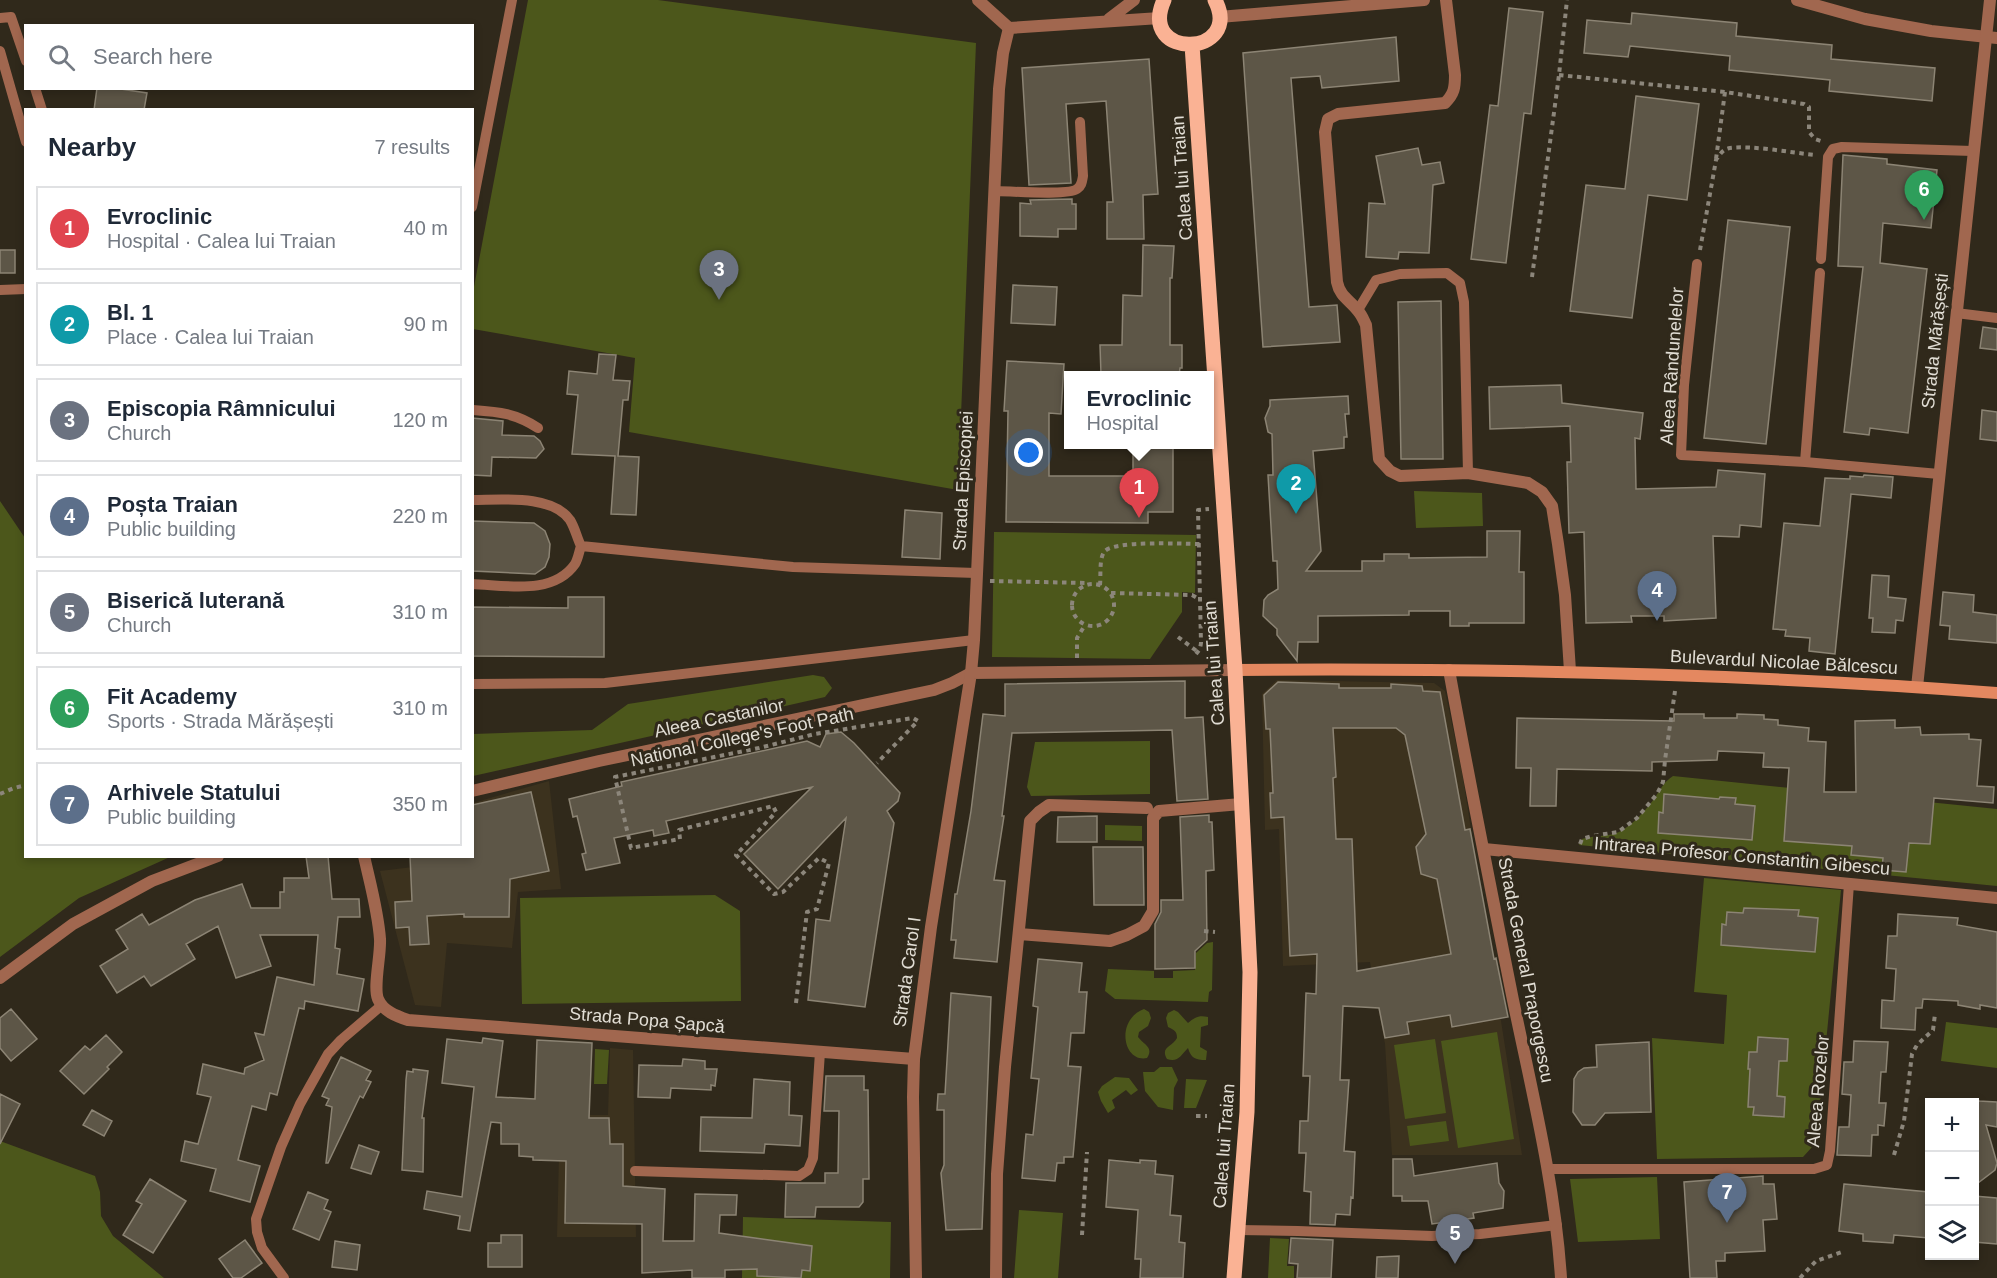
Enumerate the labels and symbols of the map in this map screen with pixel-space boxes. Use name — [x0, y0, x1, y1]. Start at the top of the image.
street label: Calea lui Traian — [1168, 115, 1196, 241]
pin: 6 — [1904, 170, 1944, 220]
pin: 3 — [700, 250, 738, 300]
street label: Strada Mărășești — [1918, 272, 1952, 410]
street label: Aleea Rândunelelor — [1657, 286, 1687, 446]
street label: Strada Episcopiei — [949, 411, 977, 551]
your location — [1014, 438, 1043, 467]
pin: 2 — [1276, 464, 1316, 514]
pin: 1 — [1120, 468, 1158, 518]
pin: 4 — [1638, 572, 1676, 621]
street label: Calea lui Traian — [1200, 600, 1228, 726]
street label: Bulevardul Nicolae Bălcescu — [1670, 646, 1898, 678]
street label: Aleea Castanilor — [652, 694, 786, 742]
street label: National College's Foot Path — [629, 704, 855, 770]
street label: Intrarea Profesor Constantin Gibescu — [1593, 833, 1891, 879]
street label: Strada General Praporgescu — [1494, 856, 1558, 1084]
street label: Strada Carol I — [889, 916, 925, 1028]
street label: Strada Popa Șapcă — [568, 1003, 727, 1037]
street label: Aleea Rozelor — [1803, 1034, 1833, 1148]
street label: Calea lui Traian — [1210, 1083, 1238, 1209]
pin: 7 — [1708, 1174, 1746, 1223]
pin: 5 — [1436, 1214, 1474, 1264]

